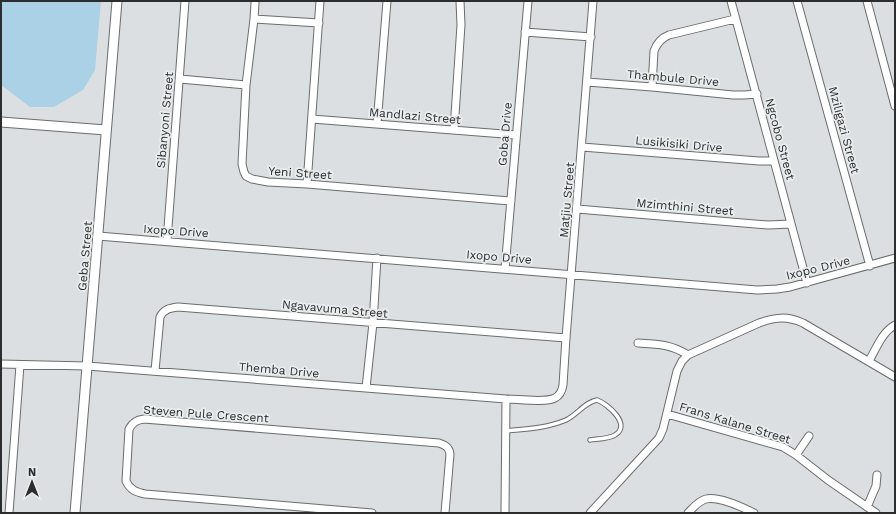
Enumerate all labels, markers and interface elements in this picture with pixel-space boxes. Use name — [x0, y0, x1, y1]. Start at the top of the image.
street label: Thambule Drive — [627, 67, 720, 89]
street label: Sibanyoni Street — [154, 71, 176, 169]
street label: Mziligazi Street — [826, 85, 862, 175]
street label: Ngcobo Street — [762, 97, 798, 181]
street label: Goba Drive — [495, 102, 515, 166]
street label: Mandlazi Street — [368, 105, 462, 127]
street label: Lusikisiki Drive — [635, 133, 723, 155]
street label: Matjiu Street — [557, 162, 577, 238]
street label: Yeni Street — [268, 164, 332, 182]
street label: Mzimthini Street — [636, 196, 734, 218]
street label: Geba Street — [75, 221, 95, 291]
street label: Ixopo Drive — [143, 222, 209, 240]
street label: Ixopo Drive — [466, 247, 532, 267]
street label: Ixopo Drive — [784, 253, 852, 283]
street label: Ngavavuma Street — [282, 297, 388, 321]
street label: Themba Drive — [238, 360, 320, 380]
street label: Frans Kalane Street — [678, 399, 792, 447]
street label: Steven Pule Crescent — [143, 403, 269, 425]
north arrow — [12, 462, 52, 502]
text: N — [28, 466, 36, 479]

